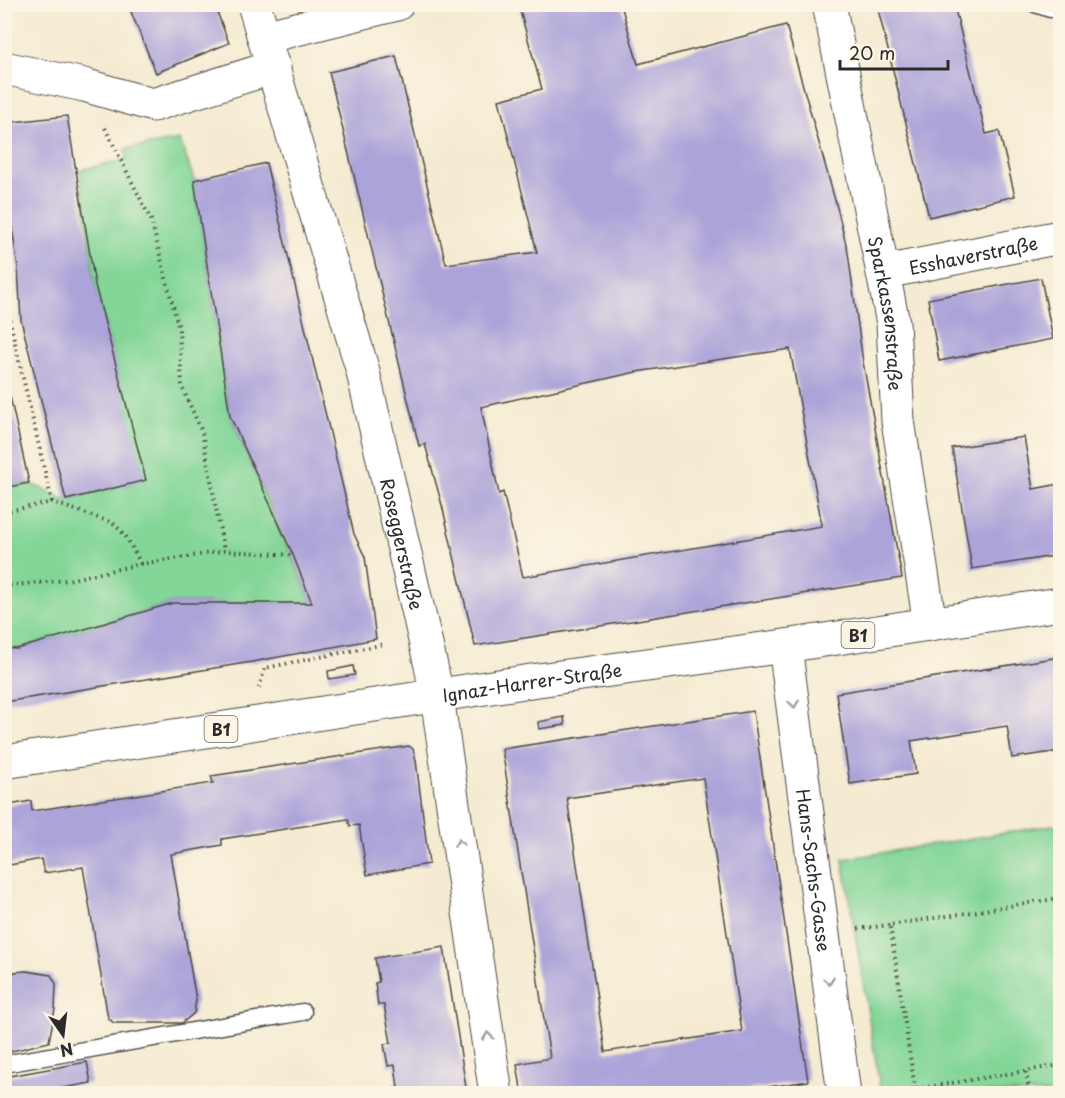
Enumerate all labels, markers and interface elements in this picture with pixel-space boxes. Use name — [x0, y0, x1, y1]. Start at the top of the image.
scale bar — [840, 33, 948, 71]
text: 20 m — [849, 39, 895, 66]
street label: Esshaverstraße — [906, 228, 1040, 280]
street label: Sparkassenstraße — [862, 234, 910, 391]
street label: Roseggerstraße — [374, 475, 431, 612]
road number: B1 — [842, 622, 874, 648]
street label: Ignaz-Harrer-Straße — [440, 655, 623, 708]
one-way arrow — [787, 700, 799, 709]
road number: B1 — [204, 716, 238, 742]
street label: Hans-Sachs-Gasse — [790, 787, 839, 953]
one-way arrow — [453, 838, 466, 848]
one-way arrow — [822, 976, 834, 986]
north arrow — [33, 1005, 93, 1065]
one-way arrow — [482, 1031, 494, 1040]
text: N — [58, 1037, 76, 1064]

